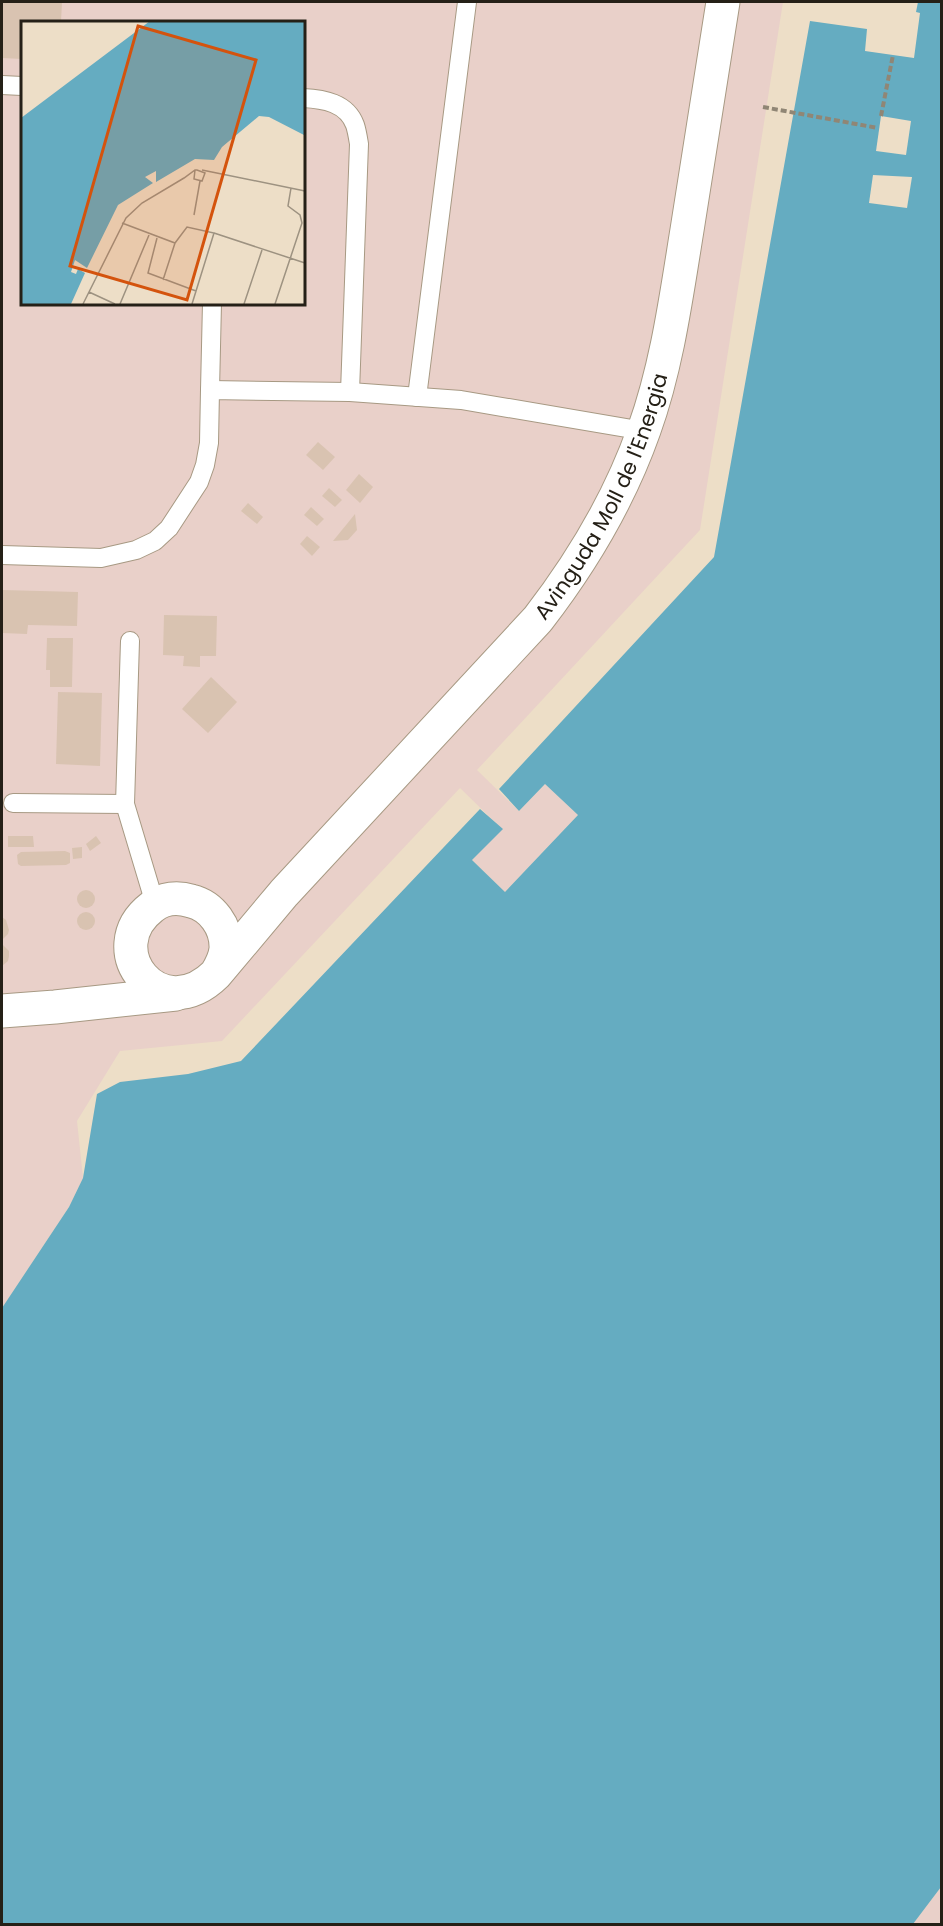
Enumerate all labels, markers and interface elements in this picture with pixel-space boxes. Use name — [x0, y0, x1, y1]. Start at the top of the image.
inset map — [21, 21, 304, 304]
street label: Avinguda Moll de l'Energia — [527, 370, 674, 626]

